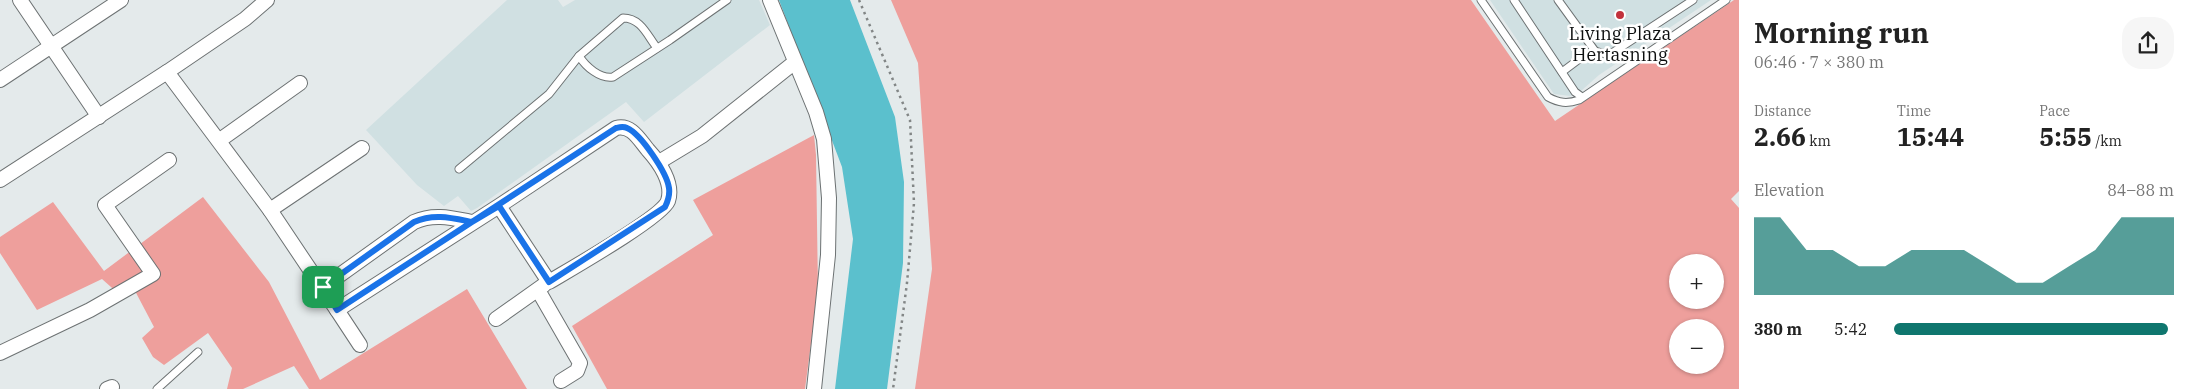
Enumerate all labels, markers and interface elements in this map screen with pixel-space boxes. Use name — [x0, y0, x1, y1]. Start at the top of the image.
marker: Living Plaza Hertasning — [1614, 9, 1626, 21]
text: Morning run — [1754, 14, 1929, 51]
button: share — [2122, 17, 2174, 69]
place label: Living Plaza Hertasning — [1569, 22, 1671, 66]
text: 06:46 · 7 × 380 m — [1754, 52, 1884, 72]
text: Distance — [1754, 102, 1811, 120]
text: Time — [1897, 102, 1931, 120]
text: Pace — [2039, 102, 2070, 120]
text: 2.66 — [1754, 120, 1806, 153]
text: 15:44 — [1897, 120, 1964, 153]
text: 5:55 — [2039, 120, 2092, 153]
text: km — [1806, 132, 1831, 150]
text: /km — [2092, 132, 2122, 150]
text: Elevation — [1754, 180, 1824, 200]
text: 84–88 m — [2107, 180, 2174, 200]
map controls — [1669, 254, 1724, 374]
button: + — [1669, 254, 1724, 309]
pin — [302, 266, 344, 308]
icon: arrive — [309, 273, 337, 301]
button: − — [1669, 319, 1724, 374]
text: 380 m — [1754, 319, 1802, 339]
text: 5:42 — [1834, 319, 1867, 339]

